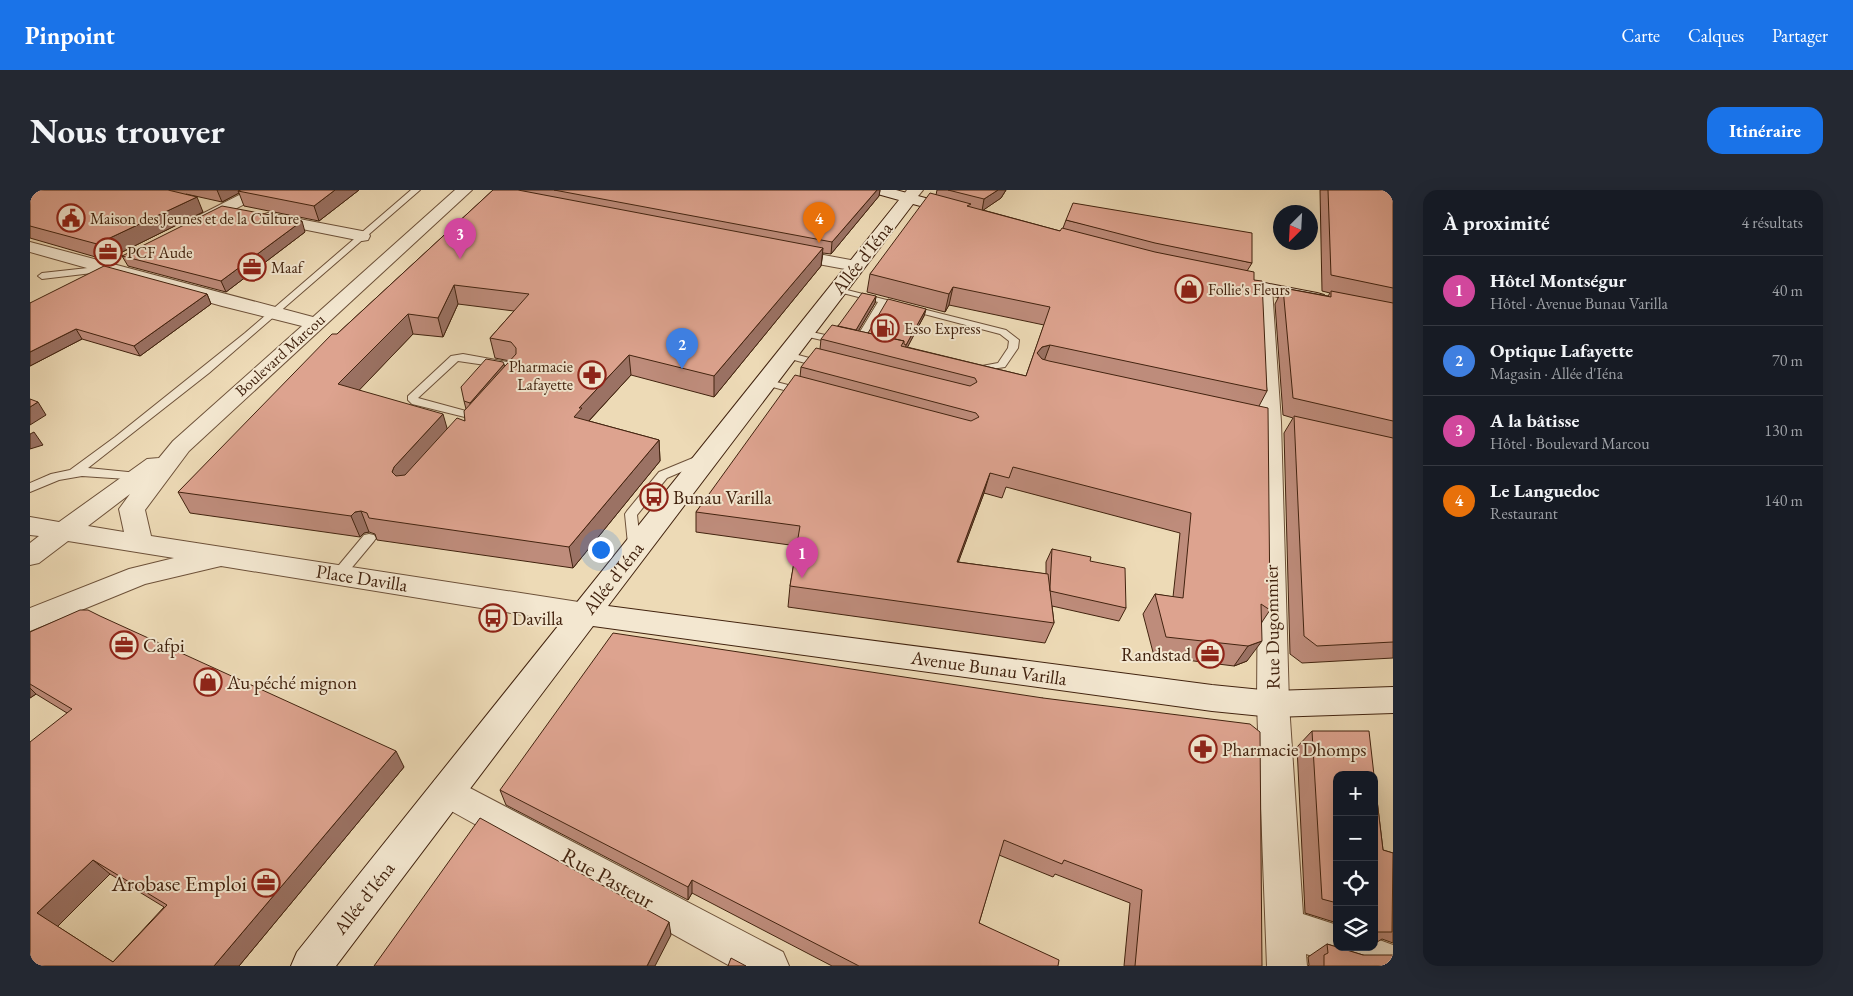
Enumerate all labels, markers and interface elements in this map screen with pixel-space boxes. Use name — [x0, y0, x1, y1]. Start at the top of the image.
text: Pinpoint — [25, 20, 115, 51]
text: Carte — [1621, 24, 1660, 47]
text: Calques — [1688, 24, 1744, 47]
text: Partager — [1772, 24, 1828, 47]
button: Itinéraire — [1707, 107, 1823, 154]
text: Nous trouver — [30, 108, 225, 153]
pin: 4 — [803, 202, 835, 243]
public building icon: Maison des Jeunes et de la Culture — [56, 203, 86, 233]
north arrow — [1273, 205, 1318, 250]
place label: Maison des Jeunes et de la Culture — [90, 208, 299, 229]
text: À proximité — [1443, 209, 1550, 236]
text: 4 résultats — [1741, 212, 1803, 233]
street label: Allée d'Iéna — [825, 216, 898, 300]
pin: 3 — [444, 218, 476, 259]
office icon: PCF Aude — [93, 237, 123, 267]
place label: PCF Aude — [127, 242, 192, 263]
office icon: Maaf — [237, 252, 267, 282]
place label: Maaf — [271, 257, 305, 278]
text: Hôtel Montségur — [1490, 268, 1626, 293]
shop icon: Follie's Fleurs — [1174, 274, 1204, 304]
place label: Follie's Fleurs — [1208, 279, 1290, 300]
text: 1 — [1455, 280, 1463, 301]
text: 40 m — [1772, 280, 1803, 301]
text: Hôtel · Avenue Bunau Varilla — [1490, 293, 1668, 314]
street label: Boulevard Marcou — [231, 309, 330, 401]
fuel station icon: Esso Express — [870, 313, 900, 343]
place label: Esso Express — [904, 318, 981, 339]
pin: 2 — [666, 328, 698, 369]
text: Optique Lafayette — [1490, 338, 1633, 363]
text: 2 — [1455, 350, 1463, 371]
text: 70 m — [1772, 350, 1803, 371]
place label: Pharmacie Lafayette — [509, 356, 573, 395]
pharmacy icon: Pharmacie Lafayette — [577, 360, 607, 390]
text: Magasin · Allée d'Iéna — [1490, 363, 1623, 384]
text: A la bâtisse — [1490, 408, 1579, 433]
text: 3 — [1455, 420, 1463, 441]
text: 130 m — [1764, 420, 1803, 441]
text: Hôtel · Boulevard Marcou — [1490, 433, 1650, 454]
text: Le Languedoc — [1490, 478, 1600, 503]
bus stop icon: Bunau Varilla — [639, 482, 669, 512]
place label: Bunau Varilla — [673, 485, 772, 510]
text: 4 — [1455, 490, 1463, 511]
text: 140 m — [1764, 490, 1803, 511]
text: Restaurant — [1490, 503, 1558, 524]
street label: Allée d'Iéna — [576, 536, 649, 620]
your location — [588, 537, 614, 563]
pin: 1 — [786, 537, 818, 578]
street label: Place Davilla — [314, 558, 410, 598]
street label: Rue Dugommier — [1258, 564, 1286, 690]
bus stop icon: Davilla — [478, 603, 508, 633]
place label: Davilla — [512, 606, 564, 631]
office icon: Cafpi — [109, 630, 139, 660]
place label: Cafpi — [143, 633, 185, 658]
office icon: Randstad — [1195, 639, 1225, 669]
place label: Randstad — [1121, 642, 1191, 667]
street label: Avenue Bunau Varilla — [908, 645, 1069, 691]
shop icon: Au péché mignon — [193, 667, 223, 697]
place label: Au péché mignon — [226, 670, 357, 695]
pharmacy icon: Pharmacie Dhomps — [1188, 734, 1218, 764]
place label: Pharmacie Dhomps — [1222, 737, 1366, 762]
map controls — [1333, 771, 1378, 951]
button: + — [1333, 771, 1378, 816]
button: − — [1333, 816, 1378, 861]
street label: Rue Pasteur — [557, 841, 660, 916]
street label: Allée d'Iéna — [327, 856, 400, 940]
button: locate — [1333, 861, 1378, 906]
office icon: Arobase Emploi — [251, 868, 281, 898]
place label: Arobase Emploi — [111, 869, 247, 898]
button: layers — [1333, 906, 1378, 951]

